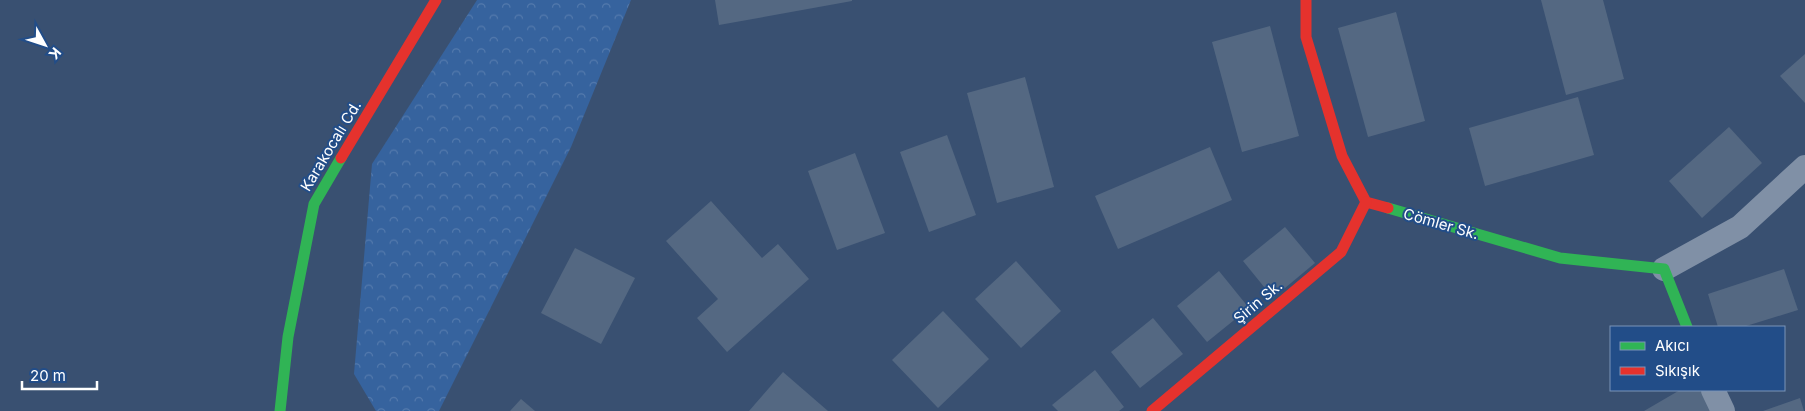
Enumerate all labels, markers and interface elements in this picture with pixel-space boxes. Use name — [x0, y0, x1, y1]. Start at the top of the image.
north arrow — [20, 20, 70, 70]
text: K — [46, 44, 65, 63]
street label: Karakocalı Cd. — [296, 97, 365, 195]
street label: Cömler Sk. — [1401, 204, 1481, 243]
street label: Şirin Sk. — [1229, 276, 1286, 328]
legend — [1610, 326, 1785, 391]
text: Akıcı — [1655, 336, 1689, 355]
scale bar — [22, 358, 98, 390]
text: Sıkışık — [1655, 361, 1701, 380]
text: 20 m — [30, 366, 66, 385]

